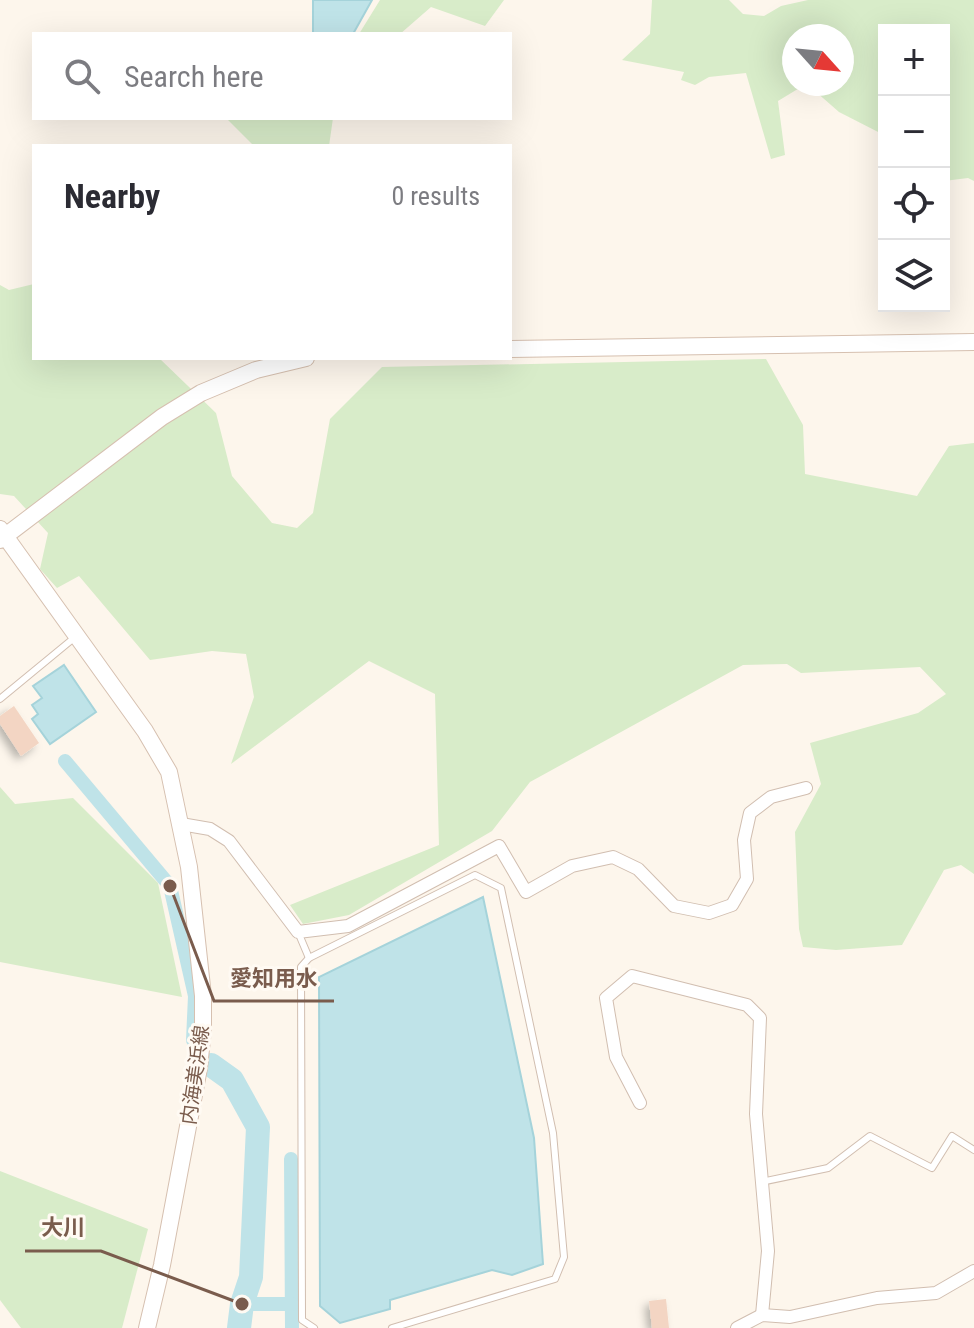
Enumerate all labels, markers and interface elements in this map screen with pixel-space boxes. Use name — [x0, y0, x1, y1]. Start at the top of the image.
north arrow — [782, 24, 854, 96]
map controls — [878, 24, 950, 312]
button: + — [878, 24, 950, 96]
search box — [32, 32, 512, 120]
icon: search — [60, 54, 104, 98]
text: Search here — [124, 59, 264, 94]
button: − — [878, 96, 950, 168]
button: locate — [878, 168, 950, 240]
text: Nearby — [64, 176, 160, 216]
text: 0 results — [391, 181, 480, 211]
button: layers — [878, 240, 950, 312]
callout: 愛知用水 — [214, 955, 334, 1001]
text: 愛知用水 — [230, 966, 318, 991]
street label: 内海美浜線 — [176, 1024, 214, 1126]
callout: 大川 — [25, 1205, 101, 1251]
text: 大川 — [41, 1215, 85, 1240]

